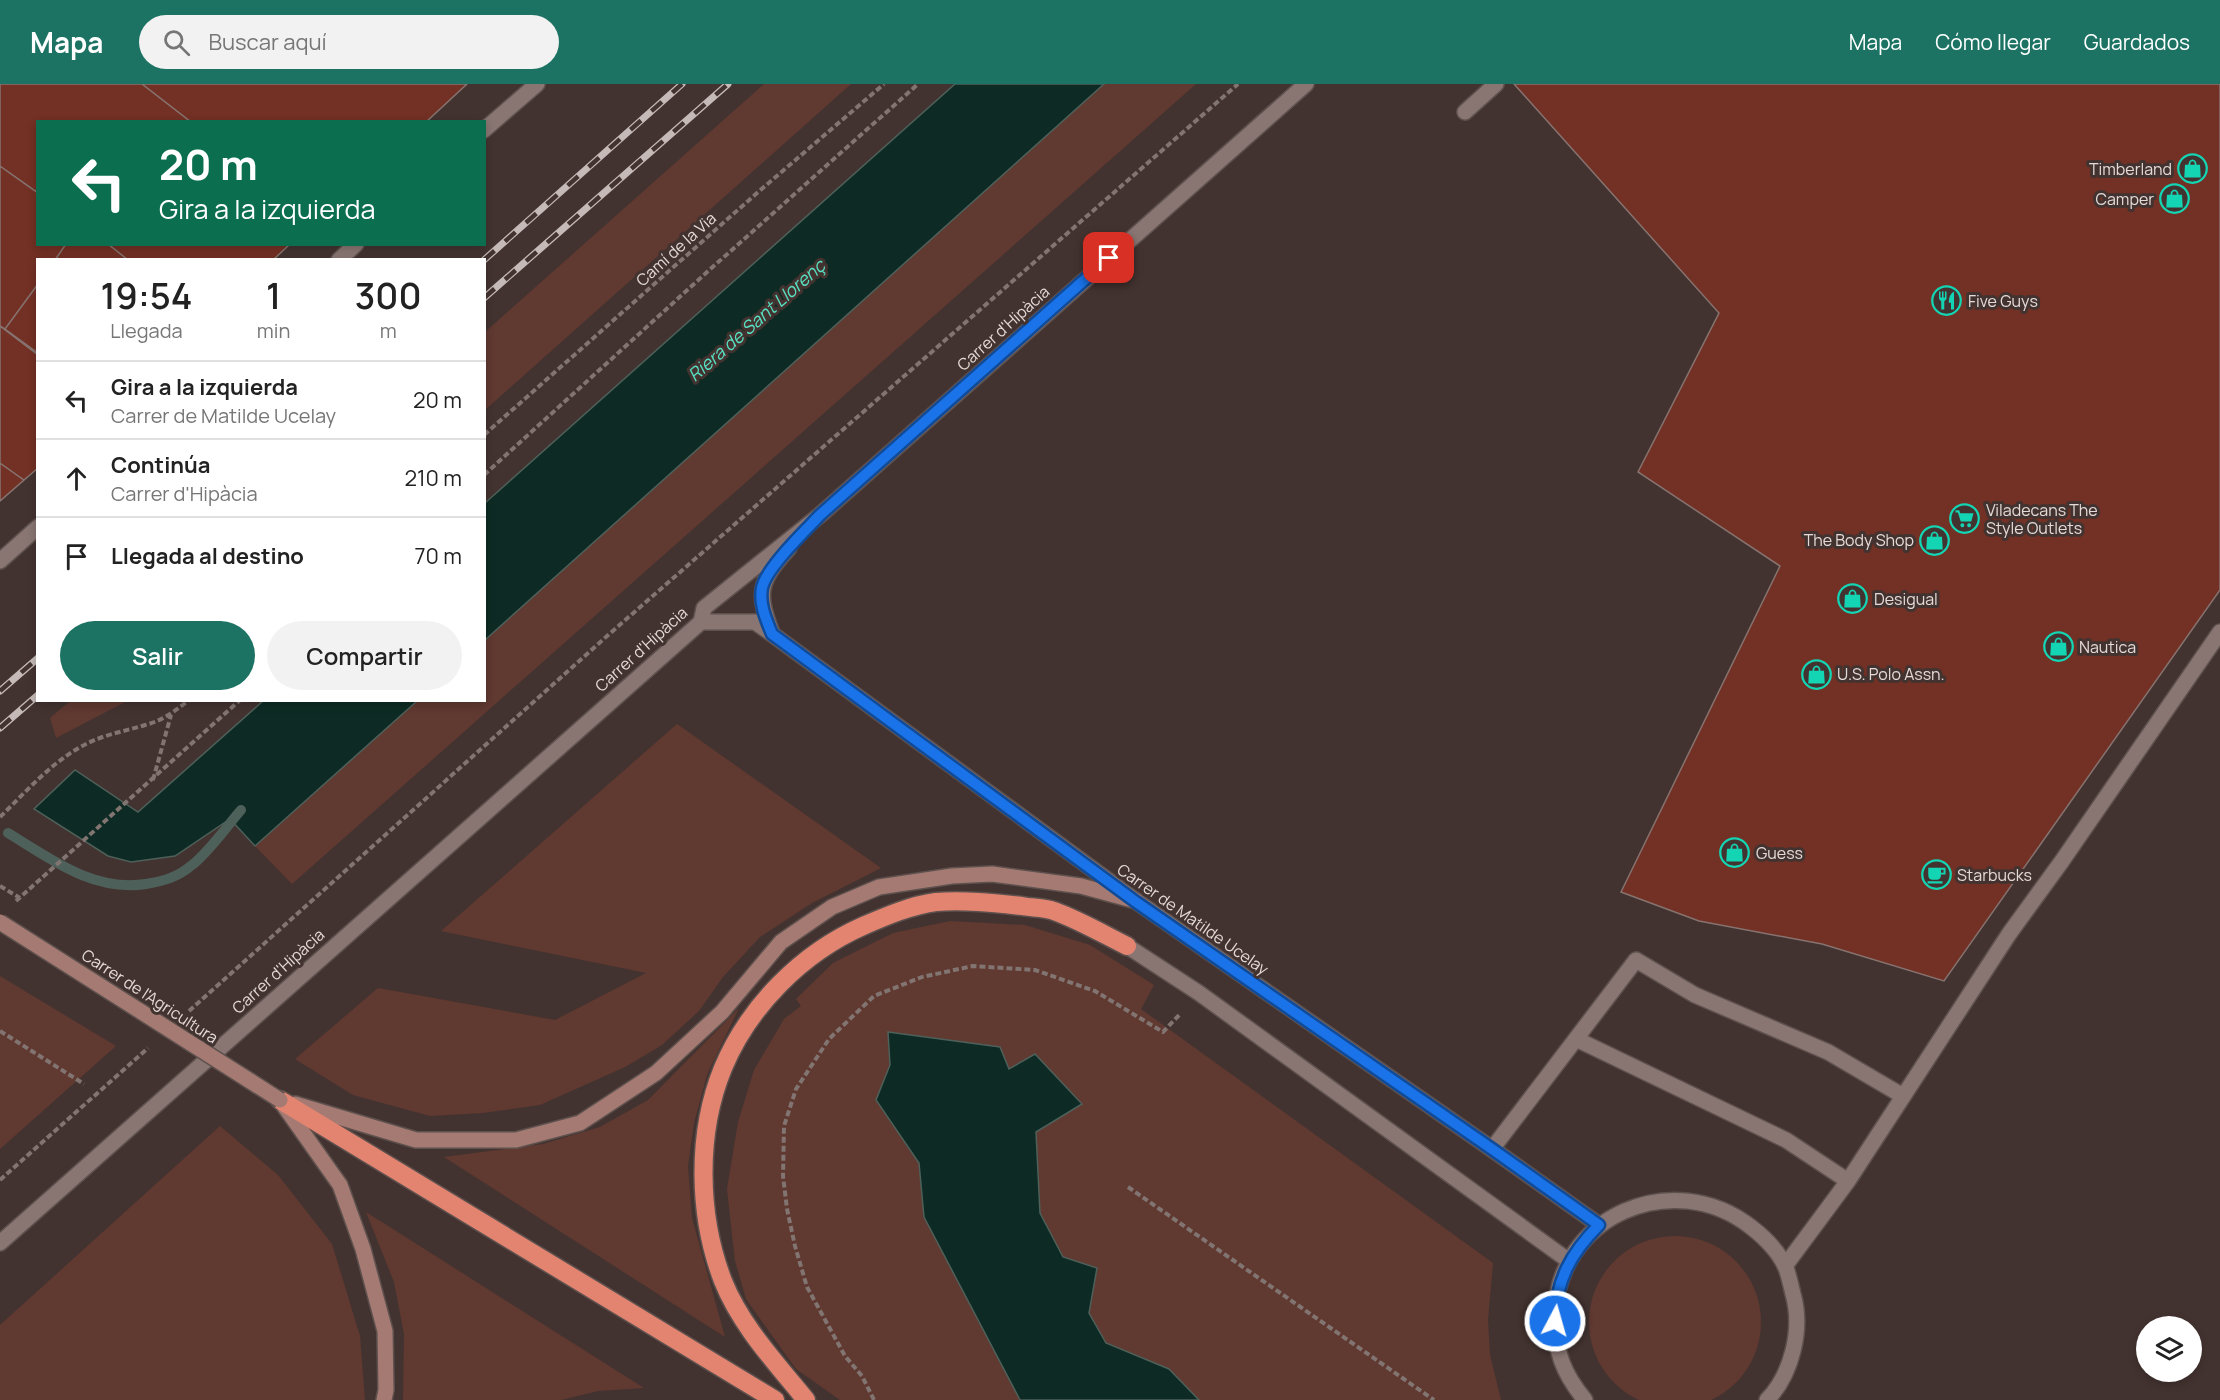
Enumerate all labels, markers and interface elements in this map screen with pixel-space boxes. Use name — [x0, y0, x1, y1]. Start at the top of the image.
search box — [139, 15, 559, 69]
text: Mapa — [30, 23, 103, 61]
icon: search — [160, 26, 193, 59]
text: Buscar aquí — [208, 27, 327, 57]
text: Mapa — [1849, 28, 1902, 56]
text: Cómo llegar — [1935, 28, 2051, 56]
text: Guardados — [2084, 28, 2190, 56]
text: 20 m — [159, 135, 258, 193]
icon: left — [60, 144, 138, 222]
shop icon: Timberland — [2177, 153, 2209, 185]
place label: Timberland — [2089, 158, 2172, 180]
shop icon: Camper — [2159, 183, 2191, 215]
place label: Camper — [2096, 188, 2154, 210]
text: Gira a la izquierda — [159, 190, 375, 227]
street label: Camí de la Via — [631, 207, 721, 291]
pin — [1083, 232, 1134, 283]
icon: arrive — [1092, 241, 1125, 274]
water label: Riera de Sant Llorenç — [682, 252, 831, 386]
text: 19:54 — [100, 271, 192, 320]
text: 1 — [266, 271, 281, 320]
text: 300 — [355, 271, 422, 320]
street label: Carrer d'Hipàcia — [952, 281, 1054, 375]
restaurant icon: Five Guys — [1931, 285, 1963, 317]
place label: Five Guys — [1968, 290, 2038, 312]
text: Llegada — [110, 317, 183, 344]
text: min — [257, 317, 290, 344]
text: m — [380, 317, 397, 344]
text: Gira a la izquierda — [111, 372, 298, 402]
icon: left — [60, 384, 93, 417]
text: 20 m — [413, 385, 462, 415]
text: Carrer de Matilde Ucelay — [111, 402, 336, 429]
text: Continúa — [111, 450, 211, 480]
icon: ahead — [60, 462, 93, 495]
text: 210 m — [404, 463, 462, 493]
text: Carrer d'Hipàcia — [111, 480, 258, 507]
place label: Viladecans The Style Outlets — [1986, 499, 2098, 539]
supermarket icon: Viladecans The Style Outlets — [1949, 503, 1981, 535]
shop icon: The Body Shop — [1919, 524, 1951, 556]
place label: The Body Shop — [1804, 529, 1914, 551]
icon: arrive — [60, 540, 93, 573]
text: Llegada al destino — [111, 541, 304, 571]
text: 70 m — [414, 541, 462, 571]
shop icon: Desigual — [1837, 583, 1869, 615]
place label: Desigual — [1874, 588, 1938, 610]
street label: Carrer d'Hipàcia — [590, 602, 692, 696]
button: Salir — [60, 621, 255, 690]
button: Compartir — [267, 621, 462, 690]
shop icon: Nautica — [2042, 631, 2074, 663]
place label: Nautica — [2079, 636, 2136, 658]
shop icon: U.S. Polo Assn. — [1800, 658, 1832, 690]
place label: U.S. Polo Assn. — [1837, 663, 1945, 685]
shop icon: Guess — [1719, 837, 1751, 869]
place label: Guess — [1756, 842, 1803, 864]
street label: Carrer de Matilde Ucelay — [1113, 858, 1274, 980]
cafe icon: Starbucks — [1920, 859, 1952, 891]
place label: Starbucks — [1957, 864, 2032, 886]
street label: Carrer d'Hipàcia — [227, 924, 329, 1018]
street label: Carrer de l'Agricultura — [78, 944, 222, 1048]
position arrow — [1523, 1289, 1587, 1353]
map controls — [2136, 1316, 2202, 1382]
button: layers — [2136, 1316, 2202, 1382]

